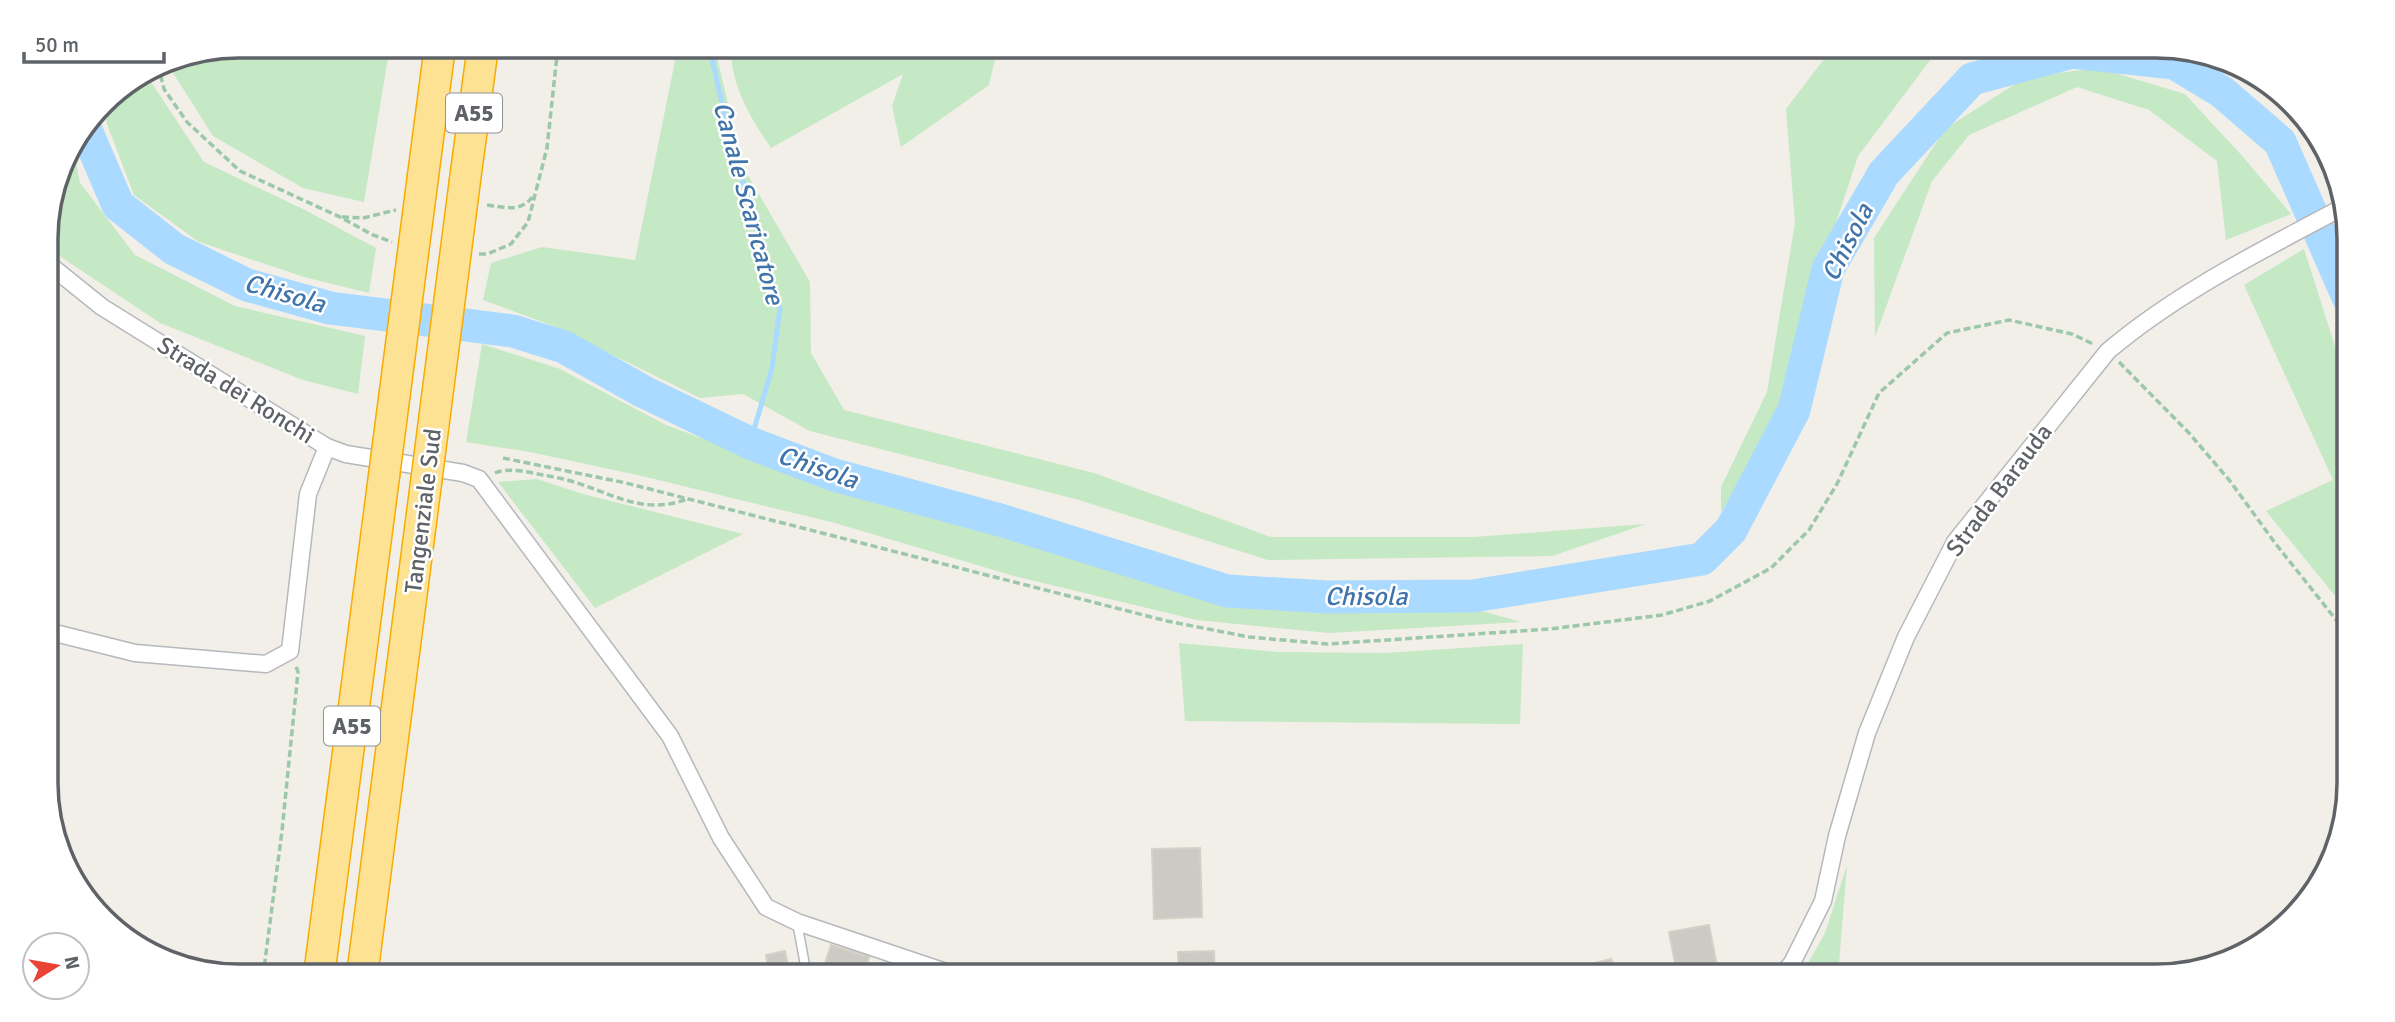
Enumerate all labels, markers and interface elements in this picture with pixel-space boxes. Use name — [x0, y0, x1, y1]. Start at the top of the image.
scale bar — [24, 21, 164, 65]
text: 50 m — [35, 32, 79, 58]
road number: A55 — [446, 94, 502, 132]
water label: Canale Scaricatore — [706, 98, 791, 310]
water label: Chisola — [1815, 198, 1881, 287]
water label: Chisola — [241, 267, 330, 321]
street label: Strada dei Ronchi — [152, 330, 320, 450]
street label: Strada Barauda — [1939, 418, 2059, 562]
street label: Tangenziale Sud — [398, 427, 448, 595]
water label: Chisola — [773, 439, 863, 497]
water label: Chisola — [1325, 581, 1408, 613]
road number: A55 — [324, 706, 380, 746]
north arrow — [21, 931, 91, 1001]
text: N — [59, 954, 85, 972]

